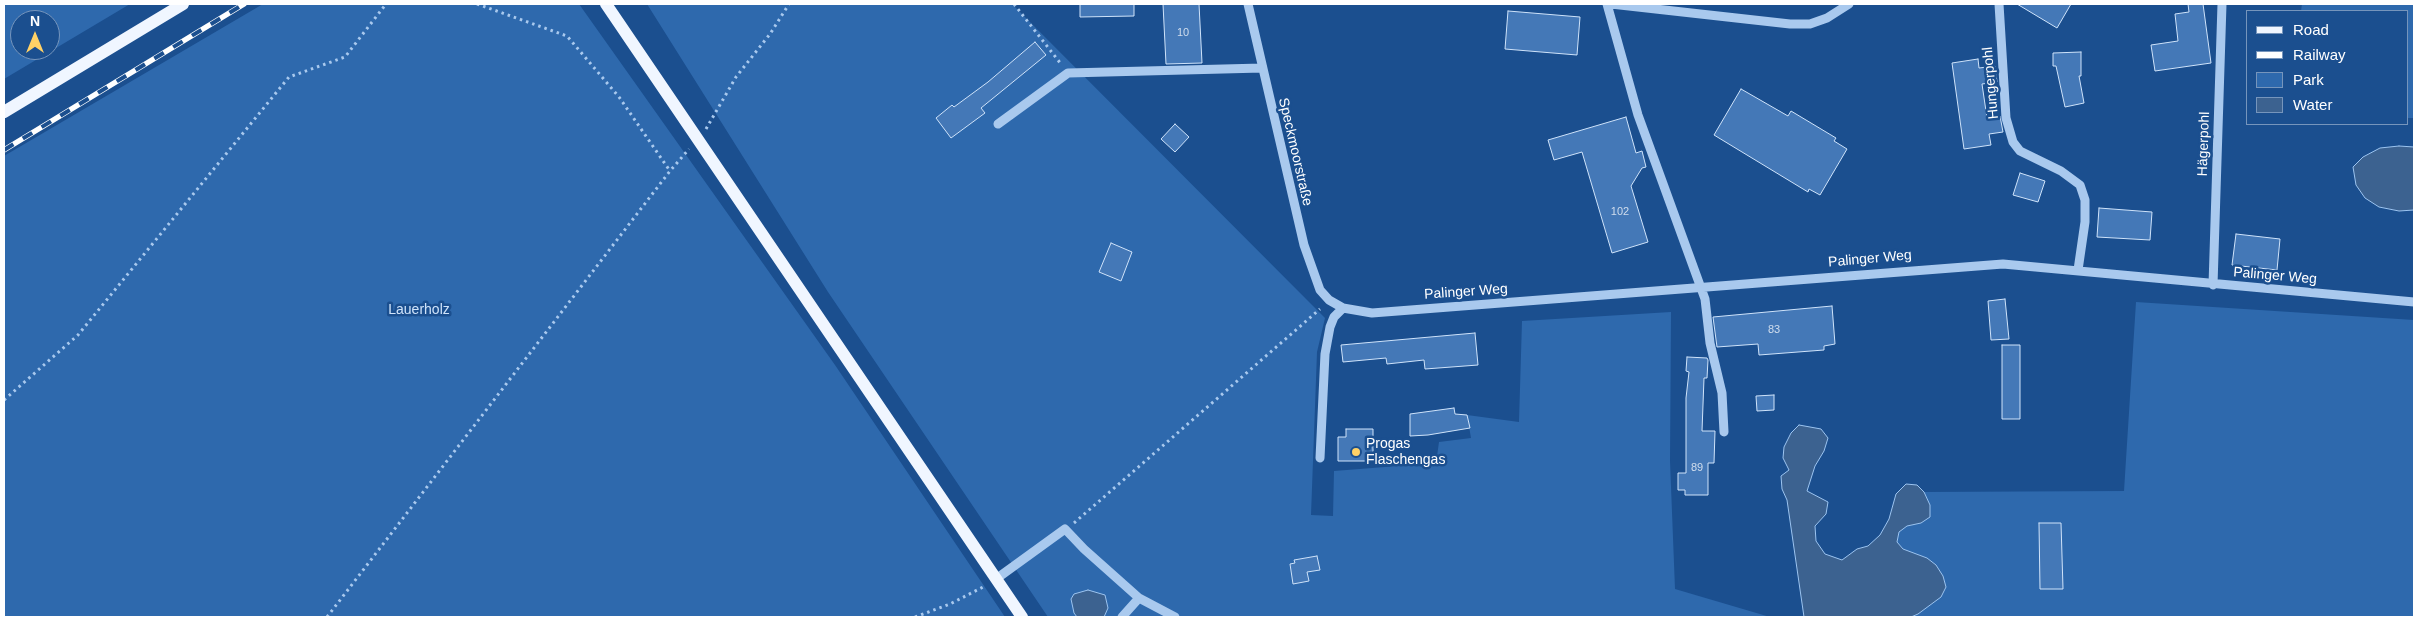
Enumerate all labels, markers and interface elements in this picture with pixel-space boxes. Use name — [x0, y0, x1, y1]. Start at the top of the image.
north arrow — [10, 10, 60, 60]
legend — [2246, 10, 2408, 125]
text: N — [30, 13, 40, 29]
text: Road — [2293, 21, 2329, 38]
house number: 10 — [1177, 26, 1189, 40]
street label: Hungerpohl — [1979, 46, 2003, 120]
text: Railway — [2293, 46, 2346, 63]
text: Park — [2293, 71, 2324, 88]
street label: Speckmoorstraße — [1274, 96, 1316, 208]
text: Water — [2293, 96, 2332, 113]
street label: Hägerpohl — [2194, 111, 2214, 177]
house number: 102 — [1611, 205, 1629, 219]
street label: Palinger Weg — [1828, 247, 1912, 271]
street label: Palinger Weg — [2233, 264, 2317, 288]
street label: Palinger Weg — [1424, 281, 1508, 303]
park label: Lauerholz — [388, 302, 450, 318]
house number: 83 — [1768, 323, 1780, 337]
place label: Progas Flaschengas — [1366, 436, 1445, 468]
marker: Progas Flaschengas — [1350, 446, 1362, 458]
house number: 89 — [1691, 461, 1703, 475]

